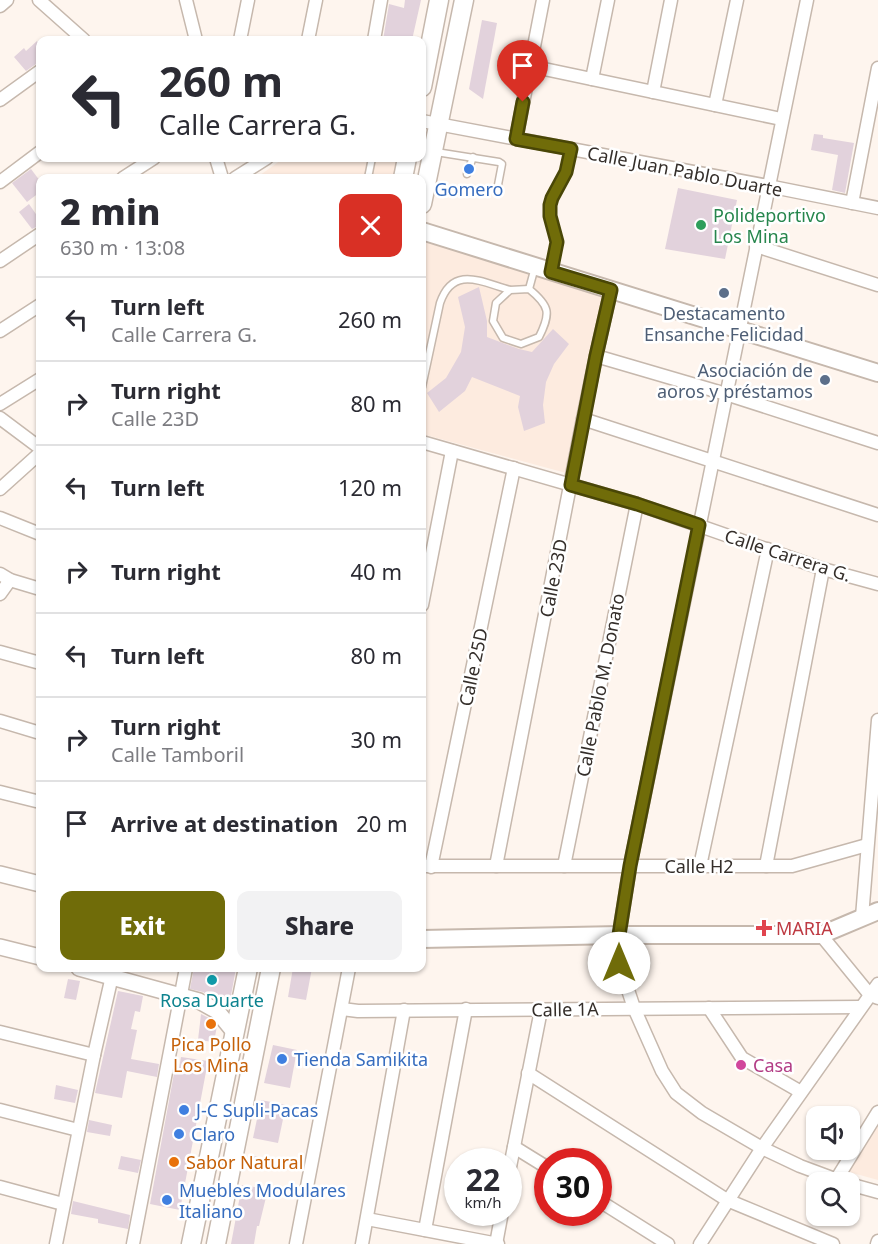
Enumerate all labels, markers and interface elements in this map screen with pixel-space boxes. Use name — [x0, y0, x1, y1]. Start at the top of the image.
pin — [497, 40, 548, 102]
icon: arrive — [506, 49, 539, 82]
text: 260 m — [159, 52, 283, 109]
icon: left — [60, 60, 138, 138]
text: Calle Carrera G. — [159, 106, 356, 143]
street label: Calle Juan Pablo Duarte — [585, 140, 785, 202]
marker: Gomero — [462, 162, 476, 176]
place label: Gomero — [435, 177, 503, 201]
text: 2 min — [60, 187, 161, 236]
button: close — [339, 194, 402, 257]
place label: Polideportivo Los Mina — [713, 203, 826, 248]
marker: Polideportivo Los Mina — [694, 218, 708, 232]
text: 630 m · 13:08 — [60, 234, 185, 261]
marker: Destacamento Ensanche Felicidad — [717, 286, 731, 300]
text: Turn left — [111, 291, 205, 321]
place label: Destacamento Ensanche Felicidad — [644, 301, 804, 346]
icon: left — [60, 303, 93, 336]
text: 260 m — [338, 304, 402, 334]
text: Calle Carrera G. — [111, 321, 257, 348]
place label: Asociación de aoros y préstamos — [657, 358, 813, 403]
marker: Asociación de aoros y préstamos — [818, 373, 832, 387]
text: Turn right — [111, 375, 221, 405]
icon: right — [60, 387, 93, 420]
text: 80 m — [351, 388, 402, 418]
text: Calle 23D — [111, 405, 199, 432]
icon: left — [60, 471, 93, 504]
text: Turn left — [111, 472, 205, 502]
text: 120 m — [338, 472, 402, 502]
street label: Calle Carrera G. — [722, 523, 854, 587]
street label: Calle 23D — [534, 537, 572, 619]
icon: right — [60, 555, 93, 588]
text: Turn right — [111, 556, 221, 586]
text: 40 m — [351, 556, 402, 586]
street label: Calle Pablo M. Donato — [570, 591, 630, 779]
street label: Calle 25D — [453, 626, 493, 708]
icon: left — [60, 639, 93, 672]
text: Turn left — [111, 640, 205, 670]
text: 80 m — [351, 640, 402, 670]
text: Turn right — [111, 711, 221, 741]
icon: right — [60, 723, 93, 756]
text: 30 m — [351, 724, 402, 754]
text: Calle Tamboril — [111, 741, 244, 768]
icon: arrive — [60, 807, 93, 840]
text: Arrive at destination — [111, 808, 338, 838]
text: 20 m — [356, 808, 408, 838]
street label: Calle H2 — [664, 854, 734, 878]
button: Exit — [60, 891, 225, 960]
button: Share — [237, 891, 402, 960]
place label: MARIA — [776, 916, 833, 940]
marker: MARIA — [757, 921, 771, 935]
position arrow — [587, 931, 651, 995]
marker: Rosa Duarte — [205, 973, 219, 987]
place label: Rosa Duarte — [160, 988, 264, 1012]
street label: Calle 1A — [531, 996, 599, 1022]
marker: Pica Pollo Los Mina — [204, 1017, 218, 1031]
place label: Pica Pollo Los Mina — [171, 1032, 251, 1077]
place label: Tienda Samikita — [294, 1047, 428, 1071]
marker: Tienda Samikita — [275, 1052, 289, 1066]
place label: Casa — [753, 1053, 793, 1077]
marker: Casa — [734, 1058, 748, 1072]
place label: J-C Supli-Pacas — [194, 1098, 318, 1122]
marker: J-C Supli-Pacas — [177, 1103, 191, 1117]
map controls — [806, 1106, 860, 1226]
button: sound — [806, 1106, 860, 1160]
place label: Claro — [191, 1122, 235, 1146]
marker: Claro — [172, 1127, 186, 1141]
speed limit sign: 30 — [534, 1148, 612, 1226]
place label: Sabor Natural — [186, 1150, 303, 1174]
marker: Sabor Natural — [167, 1155, 181, 1169]
text: 22 — [466, 1159, 500, 1200]
button: search — [806, 1172, 860, 1226]
place label: Muebles Modulares Italiano — [179, 1178, 346, 1223]
text: km/h — [465, 1192, 501, 1212]
marker: Muebles Modulares Italiano — [160, 1193, 174, 1207]

